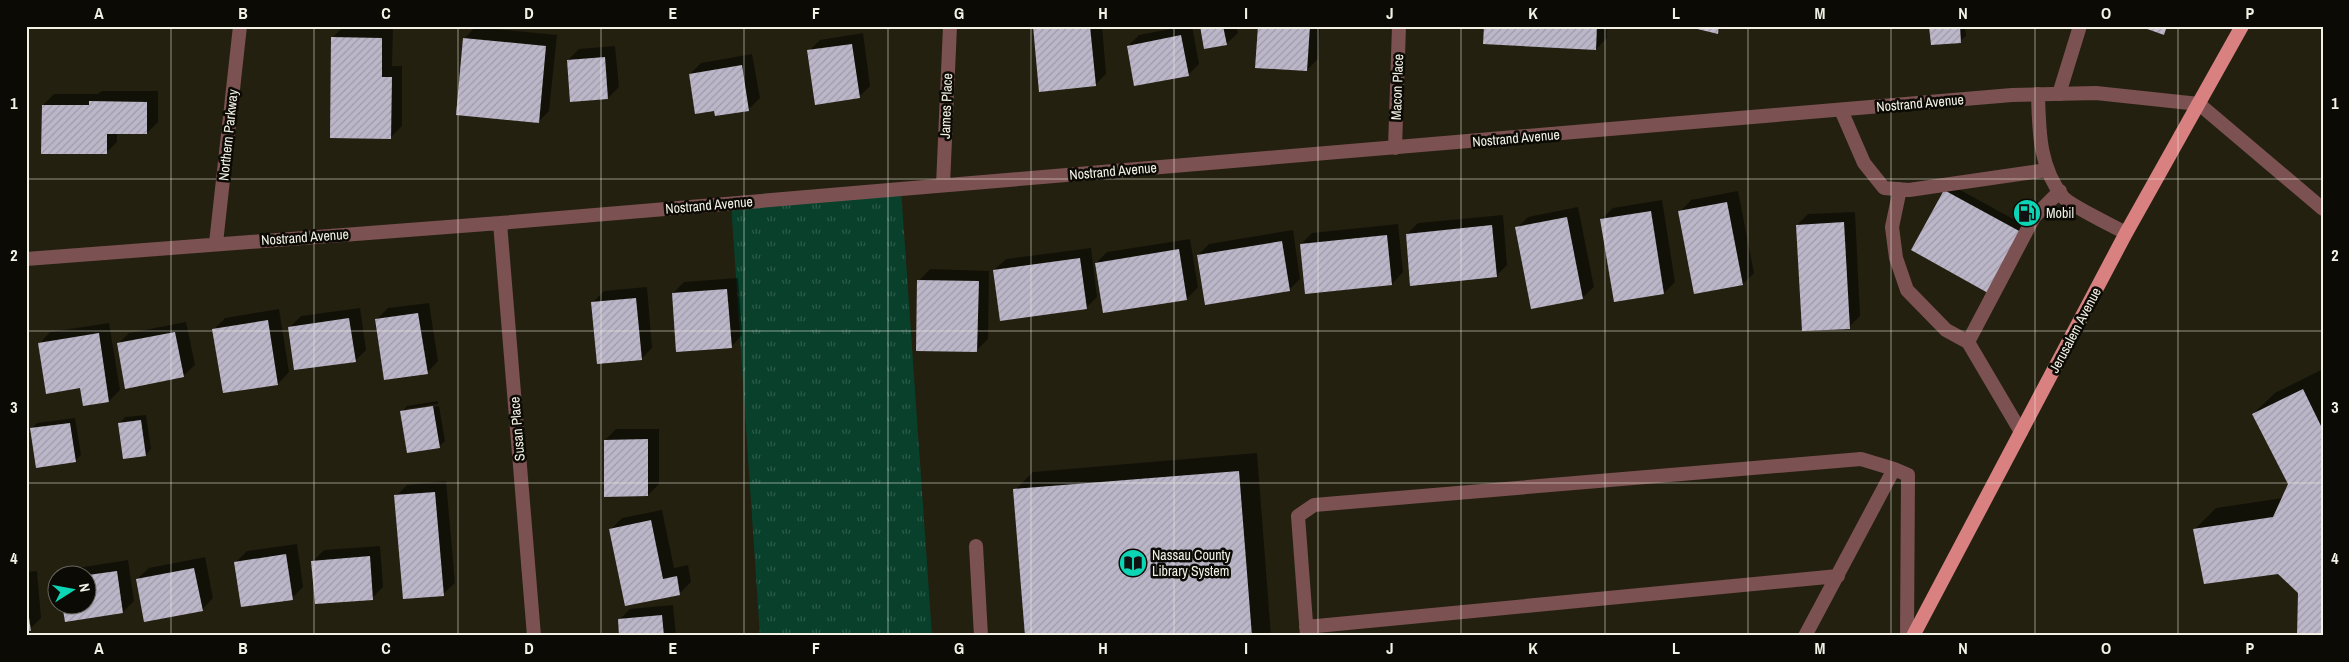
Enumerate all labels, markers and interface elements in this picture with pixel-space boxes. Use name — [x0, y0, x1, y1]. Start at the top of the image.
text: A — [94, 2, 104, 24]
text: B — [238, 2, 248, 24]
text: C — [381, 2, 391, 24]
text: D — [524, 2, 534, 24]
text: E — [669, 2, 678, 24]
text: F — [812, 2, 820, 24]
text: G — [954, 2, 964, 24]
text: H — [1098, 2, 1108, 24]
text: I — [1244, 2, 1248, 24]
text: J — [1386, 2, 1394, 24]
text: K — [1528, 2, 1538, 24]
text: L — [1672, 2, 1680, 24]
text: M — [1815, 2, 1826, 24]
text: N — [1958, 2, 1968, 24]
text: O — [2101, 2, 2111, 24]
text: P — [2246, 2, 2255, 24]
street label: Macon Place — [1387, 54, 1407, 120]
street label: James Place — [936, 73, 956, 139]
street label: Northern Parkway — [214, 88, 242, 182]
street label: Nostrand Avenue — [1875, 90, 1965, 116]
text: 1 — [10, 92, 18, 114]
text: 1 — [2331, 92, 2339, 114]
street label: Nostrand Avenue — [1471, 125, 1561, 151]
street label: Nostrand Avenue — [1068, 158, 1158, 184]
street label: Nostrand Avenue — [664, 192, 754, 218]
fuel station icon: Mobil — [2012, 198, 2042, 228]
place label: Mobil — [2046, 204, 2074, 222]
street label: Nostrand Avenue — [261, 225, 349, 249]
text: 2 — [10, 244, 18, 266]
text: 2 — [2331, 244, 2339, 266]
street label: Jerusalem Avenue — [2045, 284, 2105, 376]
text: 3 — [10, 396, 18, 418]
street label: Susan Place — [505, 396, 529, 462]
text: 3 — [2331, 396, 2339, 418]
place label: Nassau County Library System — [1152, 546, 1231, 580]
text: 4 — [10, 547, 18, 569]
text: 4 — [2331, 547, 2339, 569]
library icon: Nassau County Library System — [1118, 548, 1148, 578]
north arrow — [48, 564, 98, 614]
text: N — [75, 582, 94, 593]
text: A — [94, 637, 104, 659]
text: B — [238, 637, 248, 659]
text: C — [381, 637, 391, 659]
text: D — [524, 637, 534, 659]
text: E — [669, 637, 678, 659]
text: F — [812, 637, 820, 659]
text: G — [954, 637, 964, 659]
text: H — [1098, 637, 1108, 659]
text: I — [1244, 637, 1248, 659]
text: J — [1386, 637, 1394, 659]
text: K — [1528, 637, 1538, 659]
text: L — [1672, 637, 1680, 659]
text: M — [1815, 637, 1826, 659]
text: N — [1958, 637, 1968, 659]
text: O — [2101, 637, 2111, 659]
text: P — [2246, 637, 2255, 659]

